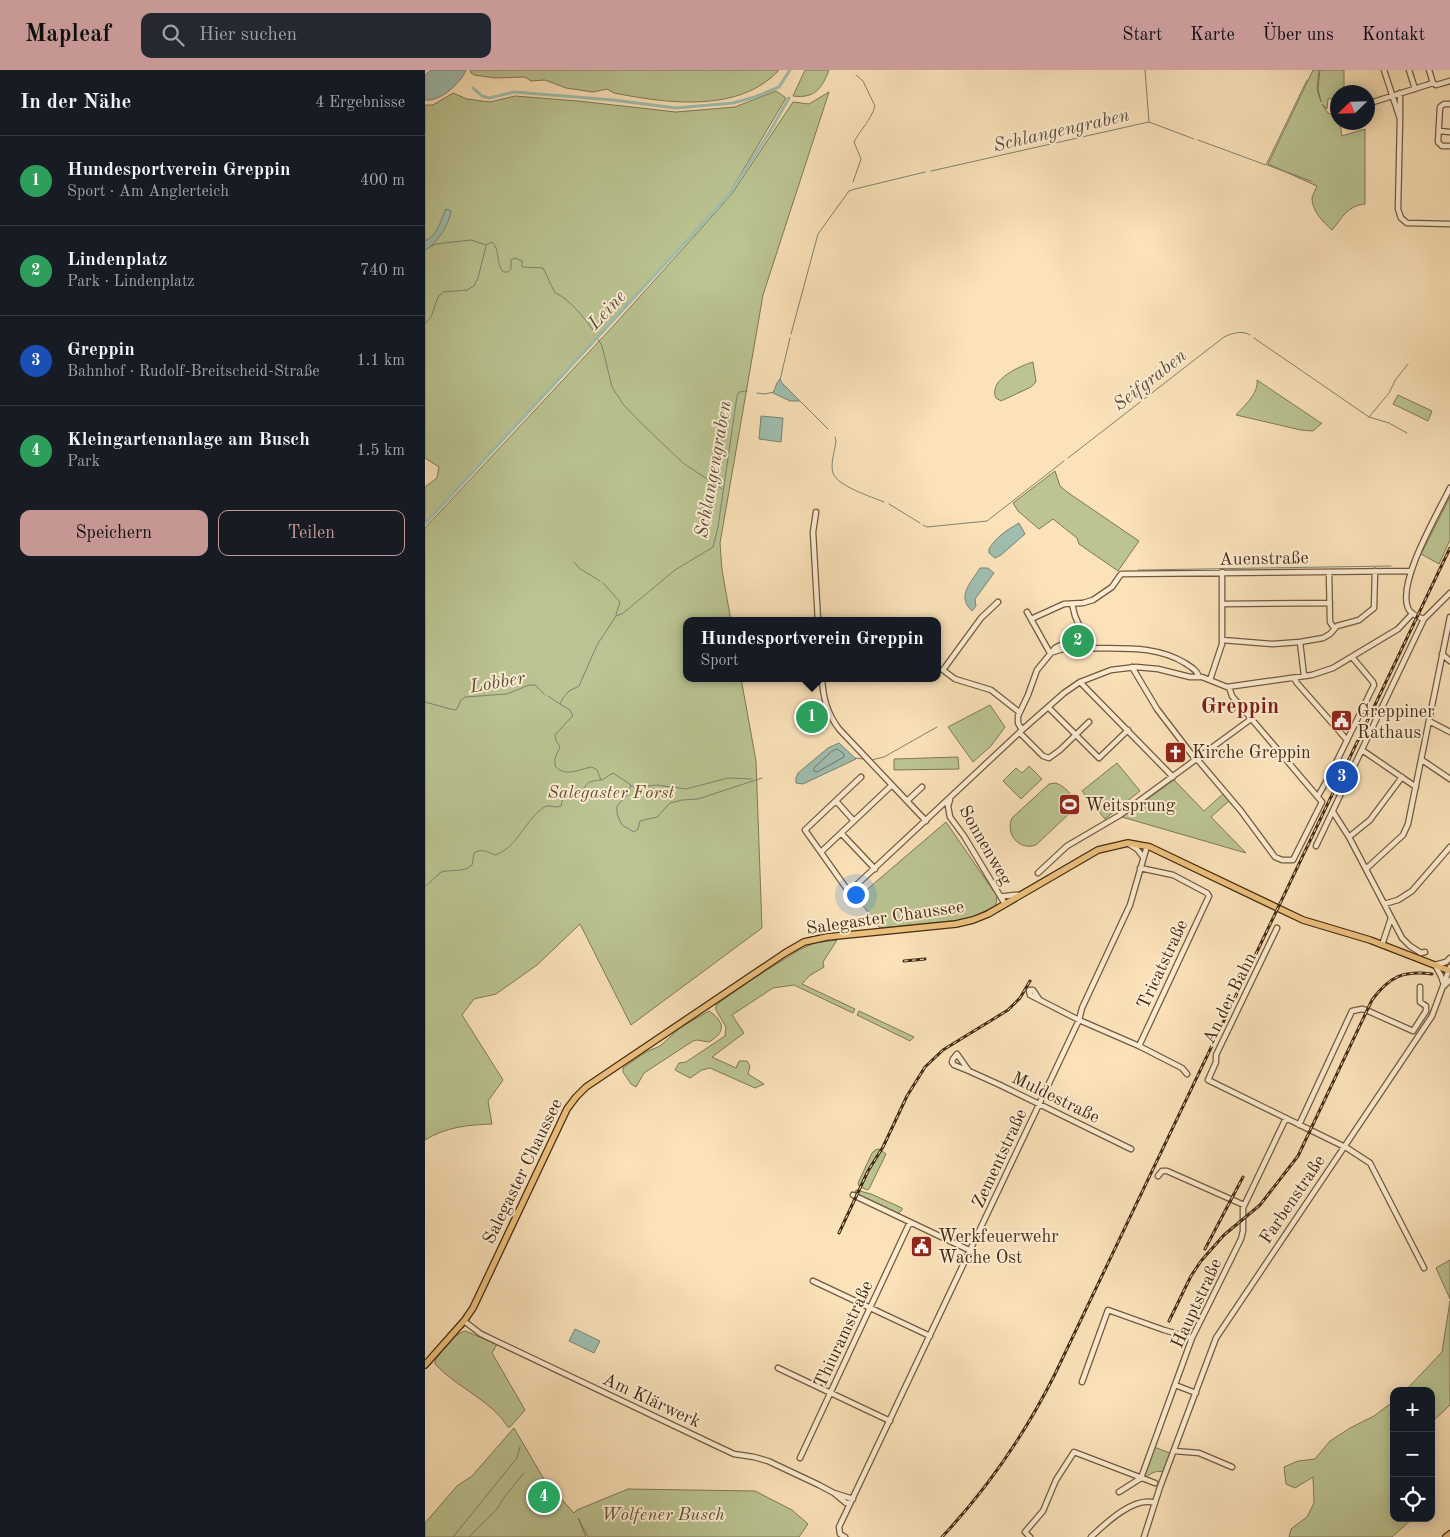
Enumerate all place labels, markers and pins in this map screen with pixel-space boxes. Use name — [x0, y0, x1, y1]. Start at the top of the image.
pin: 2 — [1062, 622, 1094, 660]
pin: 1 — [796, 698, 828, 736]
place label: Greppiner Rathaus — [1357, 703, 1435, 742]
public building icon: Greppiner Rathaus — [1329, 709, 1353, 733]
church icon: Kirche Greppin — [1164, 740, 1188, 764]
place label: Kirche Greppin — [1192, 744, 1311, 762]
pin: 3 — [1326, 758, 1358, 796]
sports icon: Weitsprung — [1057, 793, 1081, 817]
place label: Weitsprung — [1085, 797, 1176, 815]
place label: Werkfeuerwehr Wache Ost — [938, 1228, 1059, 1267]
public building icon: Werkfeuerwehr Wache Ost — [910, 1234, 934, 1258]
pin: 4 — [528, 1478, 560, 1516]

